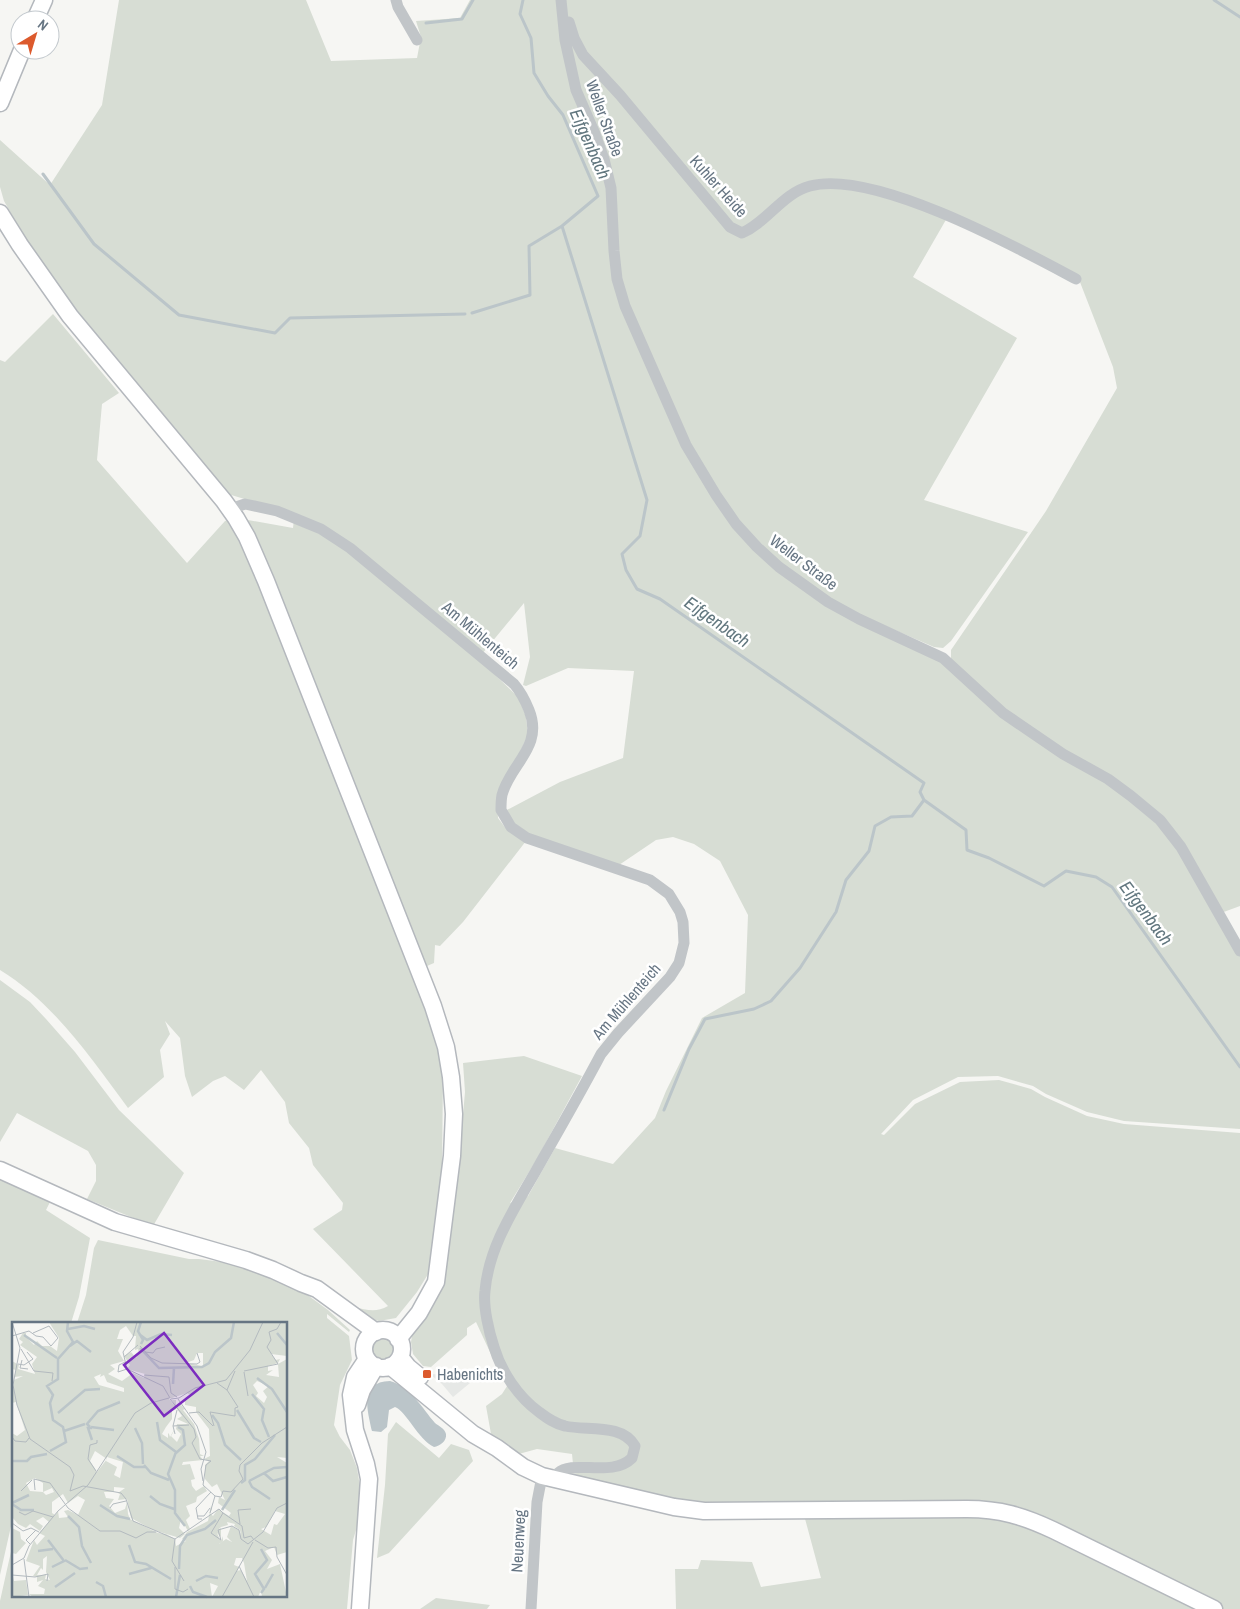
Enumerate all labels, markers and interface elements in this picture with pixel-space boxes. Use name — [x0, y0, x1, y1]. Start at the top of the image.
north arrow — [10, 10, 60, 60]
text: N — [34, 15, 52, 34]
street label: Weller Straße — [581, 77, 629, 159]
water label: Eifgenbach — [564, 105, 617, 183]
street label: Kuhler Heide — [685, 150, 753, 222]
street label: Weller Straße — [765, 529, 843, 595]
water label: Eifgenbach — [680, 590, 755, 653]
street label: Am Mühlenteich — [437, 595, 524, 674]
water label: Eifgenbach — [1114, 875, 1179, 950]
street label: Am Mühlenteich — [586, 958, 665, 1045]
inset map — [12, 1322, 288, 1596]
place label: Habenichts — [437, 1363, 503, 1385]
marker: Habenichts — [421, 1368, 433, 1380]
street label: Neuenweg — [505, 1508, 531, 1573]

